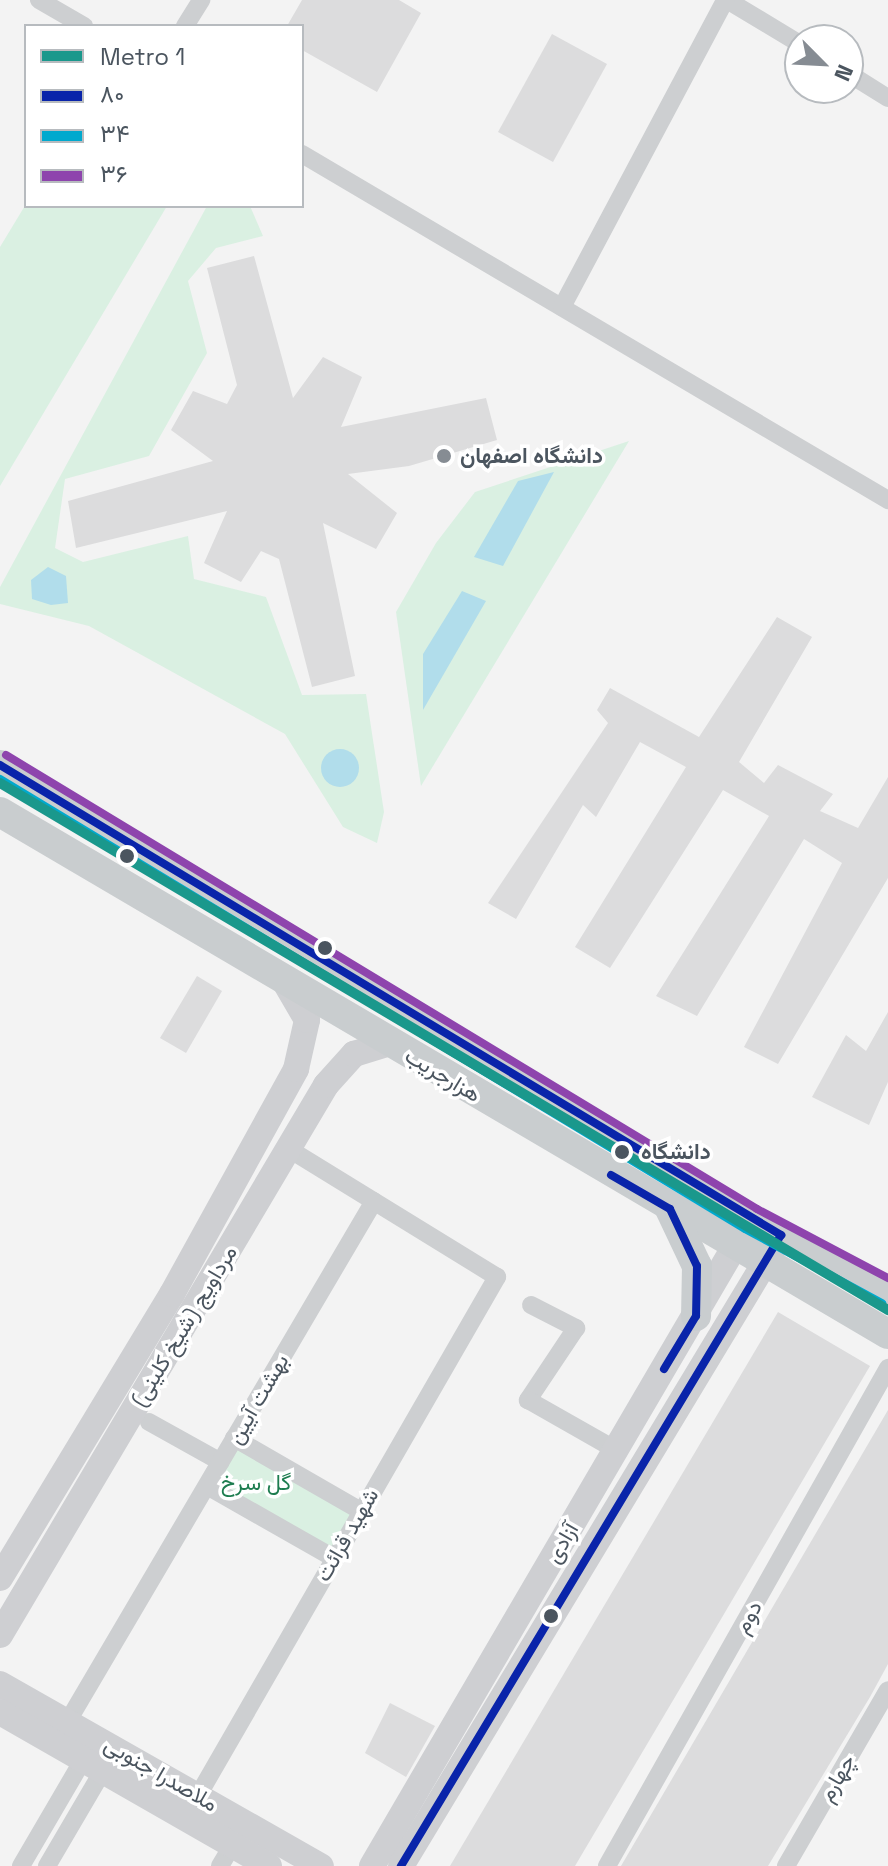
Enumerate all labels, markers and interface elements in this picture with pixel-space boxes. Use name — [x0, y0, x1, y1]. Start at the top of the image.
legend — [24, 24, 304, 208]
north arrow — [784, 24, 864, 104]
text: Metro 1 — [100, 41, 185, 72]
text: N — [828, 61, 860, 85]
text: ۸۰ — [100, 78, 124, 109]
text: ۳۴ — [100, 118, 130, 149]
text: ۳۶ — [100, 158, 128, 189]
place label: دانشگاه اصفهان — [460, 443, 603, 469]
marker: دانشگاه اصفهان — [435, 447, 453, 465]
unlabelled marker — [119, 848, 135, 864]
unlabelled marker — [317, 940, 333, 956]
street label: هزارجریب — [400, 1042, 486, 1108]
place label: دانشگاه — [641, 1139, 711, 1165]
marker: دانشگاه — [610, 1140, 634, 1164]
street label: مرداویج (شیخ کلینی) — [126, 1241, 242, 1411]
street label: بهشت آیین — [222, 1349, 294, 1449]
park label: گل سرخ — [221, 1470, 291, 1496]
street label: شهید قرائت — [310, 1484, 384, 1586]
street label: آزادی — [540, 1518, 584, 1568]
street label: دوم — [728, 1596, 768, 1638]
unlabelled marker — [543, 1608, 559, 1624]
street label: ملاصدرا جنوبی — [100, 1731, 222, 1817]
street label: چهارم — [813, 1750, 861, 1806]

